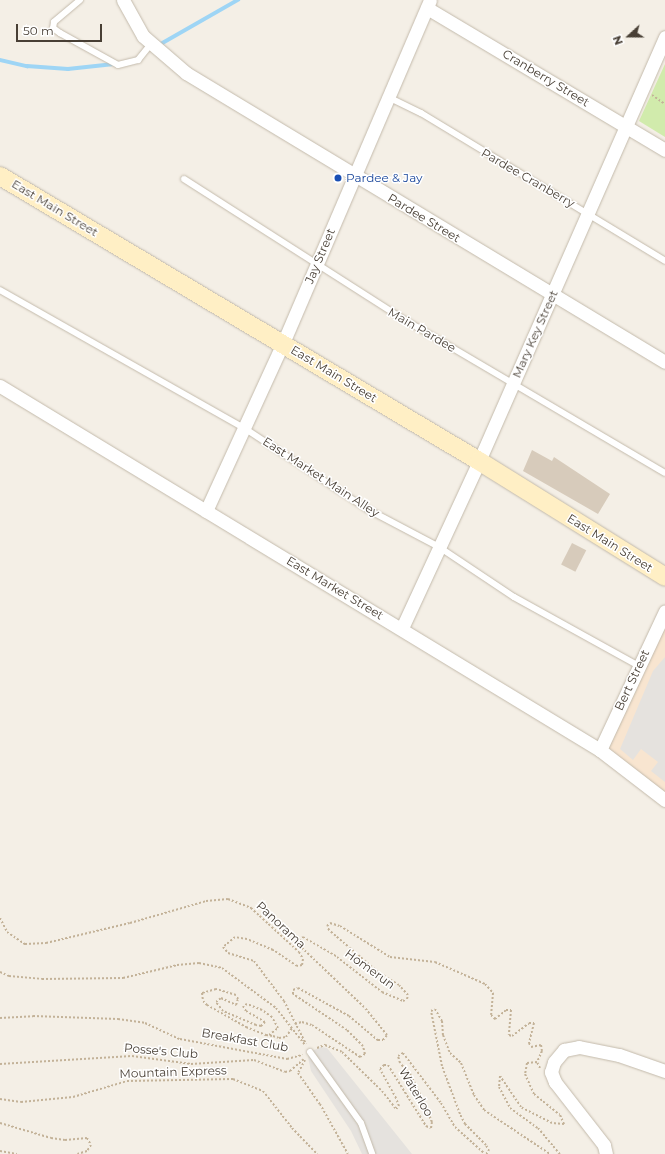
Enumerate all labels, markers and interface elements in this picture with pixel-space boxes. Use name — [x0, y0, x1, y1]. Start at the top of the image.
scale bar — [18, 16, 104, 42]
north arrow — [609, 16, 649, 56]
text: 50 m — [23, 23, 54, 38]
text: N — [610, 34, 626, 47]
street label: Cranberry Street — [500, 46, 592, 110]
street label: Pardee Cranberry — [479, 145, 577, 211]
place label: Pardee & Jay — [346, 171, 422, 185]
marker: Pardee & Jay — [333, 173, 343, 183]
street label: East Main Street — [9, 177, 101, 239]
street label: Pardee Street — [385, 191, 463, 245]
street label: Jay Street — [302, 226, 338, 286]
street label: Mary Key Street — [509, 288, 561, 380]
street label: Main Pardee — [386, 305, 458, 355]
street label: East Main Street — [288, 343, 380, 405]
street label: East Market Main Alley — [260, 434, 382, 520]
street label: East Main Street — [565, 511, 655, 575]
street label: East Market Street — [284, 553, 386, 623]
street label: Bert Street — [612, 647, 652, 713]
street label: Panorama — [253, 898, 309, 952]
street label: Homerun — [342, 946, 398, 992]
street label: Breakfast Club — [200, 1025, 290, 1055]
street label: Posse's Club — [124, 1041, 198, 1061]
street label: Mountain Express — [119, 1063, 227, 1081]
street label: Waterloo — [396, 1065, 436, 1119]

